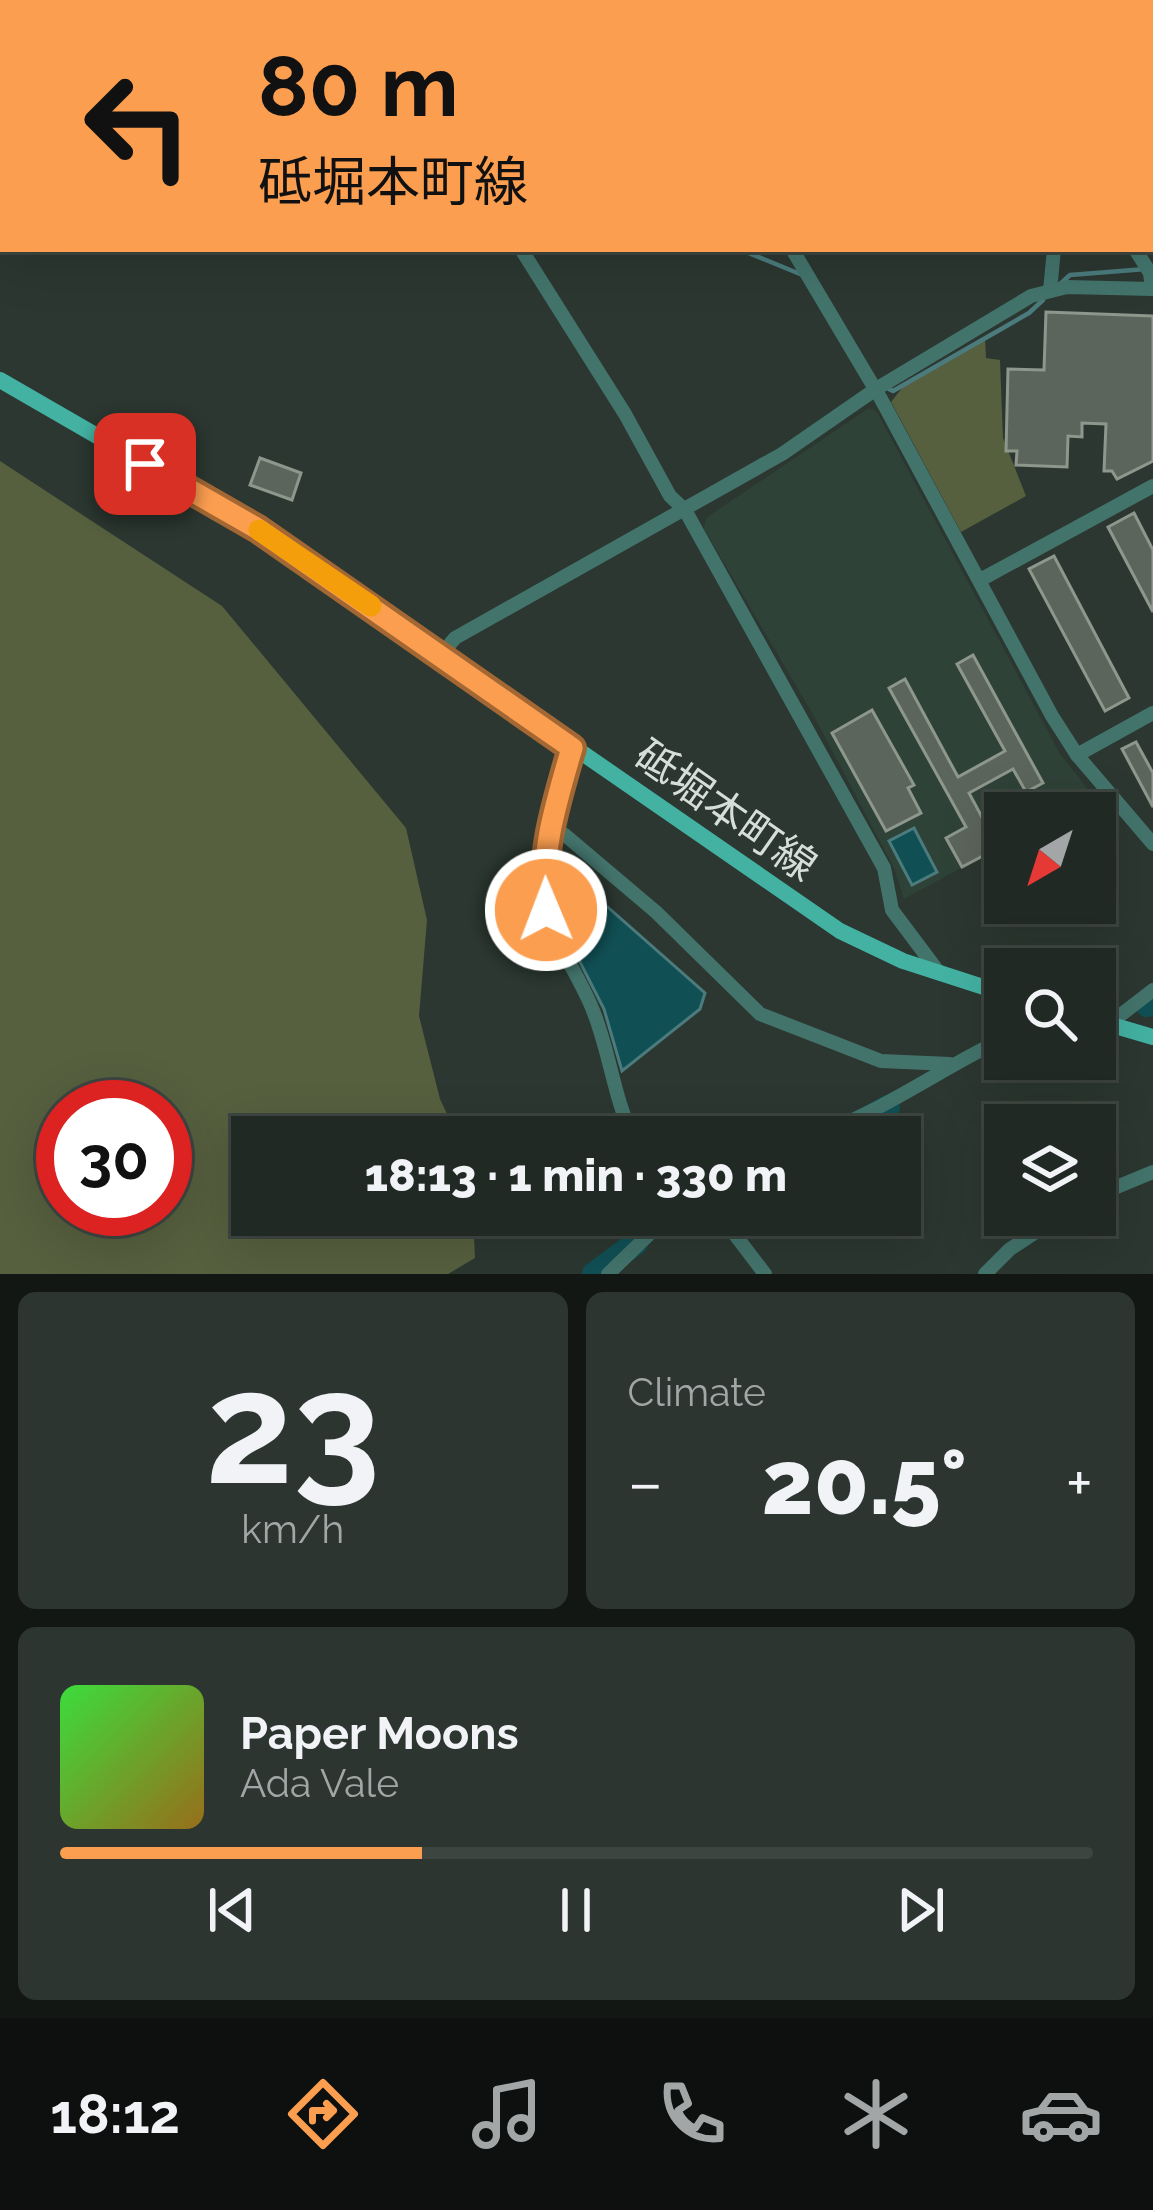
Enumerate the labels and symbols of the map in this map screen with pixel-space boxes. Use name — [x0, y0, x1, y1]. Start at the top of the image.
pin — [94, 413, 196, 515]
street label: 砥堀本町線 — [626, 730, 826, 891]
north arrow — [984, 792, 1116, 924]
position arrow — [483, 847, 609, 973]
speed limit sign: 30 — [36, 1080, 192, 1236]

